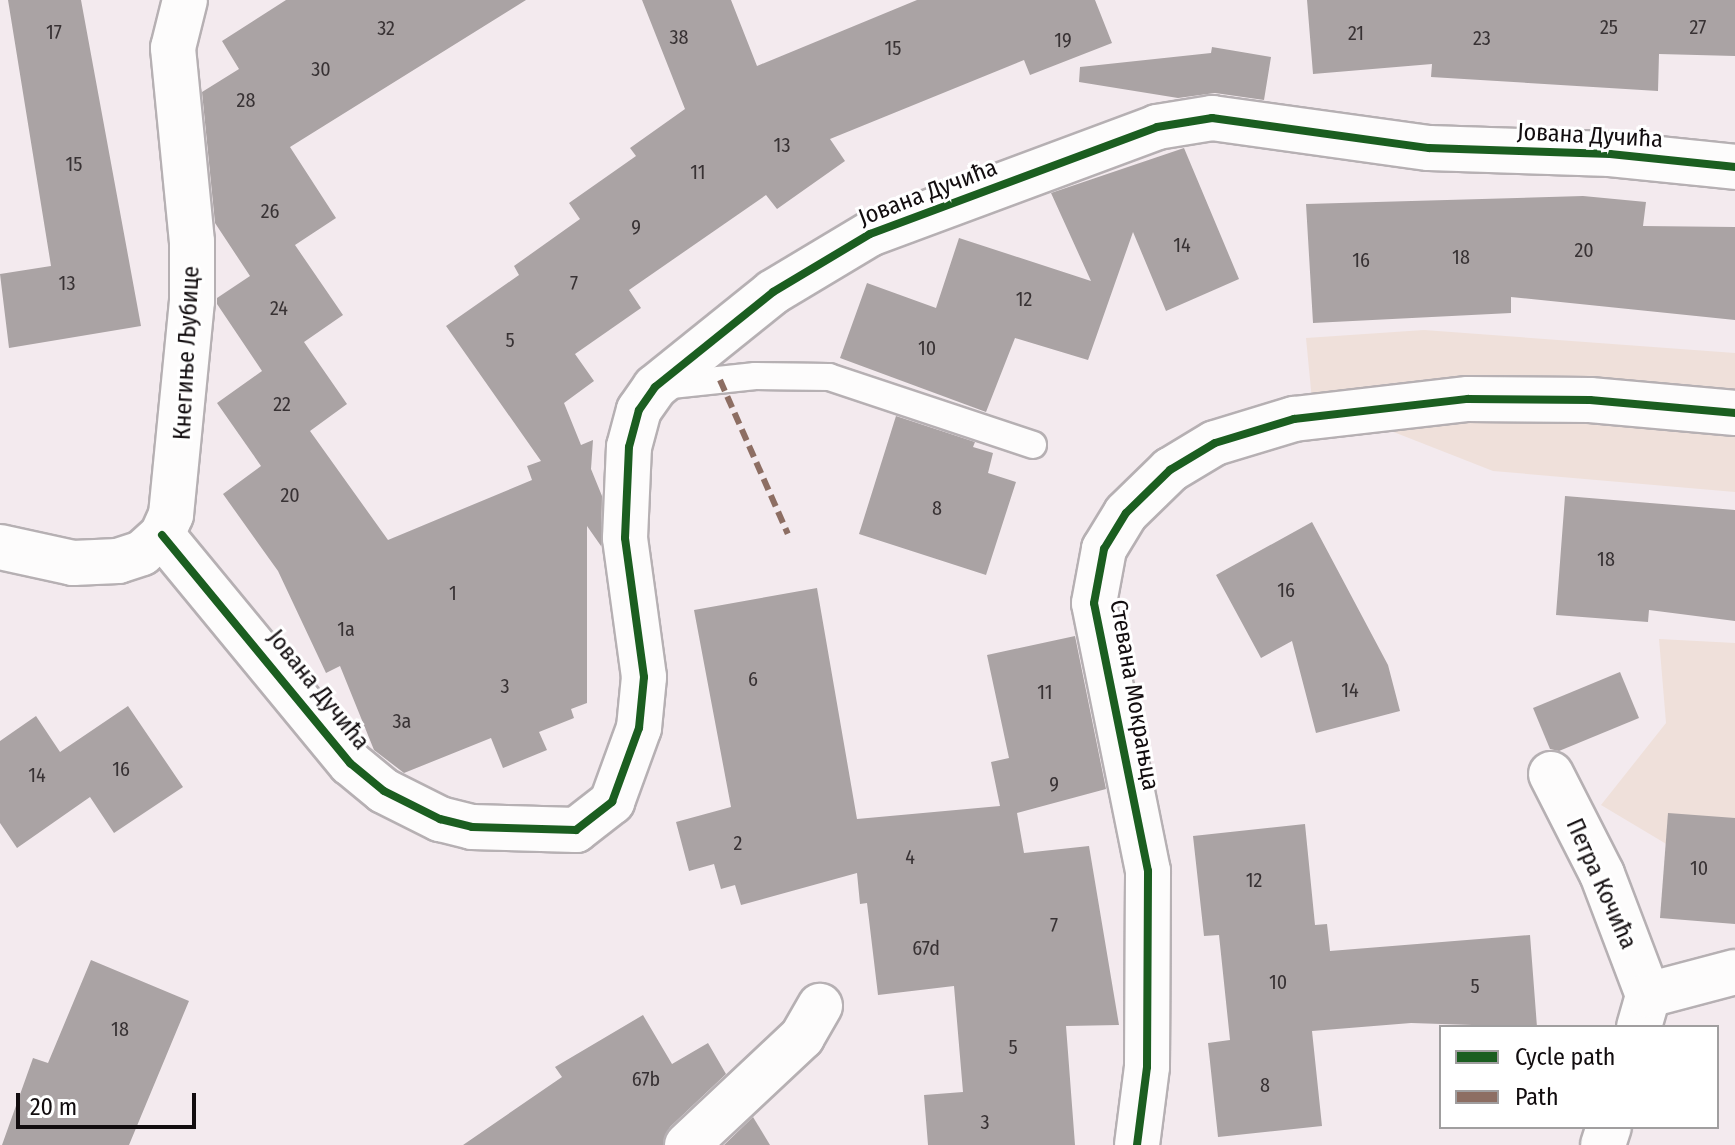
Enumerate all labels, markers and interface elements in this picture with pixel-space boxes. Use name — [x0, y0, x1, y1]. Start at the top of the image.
house number: 25 — [1600, 15, 1618, 39]
house number: 27 — [1690, 15, 1706, 39]
house number: 32 — [377, 16, 395, 40]
house number: 17 — [46, 20, 62, 44]
house number: 21 — [1348, 21, 1364, 45]
house number: 38 — [669, 25, 689, 49]
house number: 23 — [1473, 26, 1491, 50]
house number: 19 — [1054, 28, 1072, 52]
house number: 15 — [885, 36, 901, 60]
house number: 30 — [311, 57, 331, 81]
house number: 28 — [237, 88, 255, 112]
street label: Јована Дучића — [1516, 118, 1664, 154]
house number: 13 — [774, 133, 790, 157]
house number: 15 — [66, 152, 82, 176]
street label: Јована Дучића — [855, 153, 1001, 233]
house number: 11 — [690, 160, 706, 184]
house number: 26 — [261, 199, 279, 223]
house number: 9 — [631, 215, 641, 239]
house number: 14 — [1173, 233, 1191, 257]
house number: 20 — [1574, 238, 1594, 262]
house number: 18 — [1452, 245, 1470, 269]
house number: 16 — [1352, 248, 1370, 272]
street label: Кнегиње Љубице — [168, 265, 206, 441]
house number: 13 — [59, 271, 75, 295]
house number: 7 — [570, 271, 578, 295]
house number: 12 — [1016, 287, 1032, 311]
house number: 24 — [270, 296, 288, 320]
house number: 5 — [505, 328, 515, 352]
house number: 10 — [918, 336, 936, 360]
house number: 22 — [273, 392, 291, 416]
house number: 20 — [280, 483, 300, 507]
house number: 8 — [932, 496, 942, 520]
house number: 18 — [1597, 547, 1615, 571]
house number: 16 — [1277, 578, 1295, 602]
house number: 1 — [449, 581, 457, 605]
street label: Стевана Мокрањца — [1103, 597, 1165, 793]
house number: 1a — [337, 617, 355, 641]
street label: Јована Дучића — [261, 624, 375, 756]
house number: 6 — [748, 667, 758, 691]
house number: 3 — [500, 674, 510, 698]
house number: 14 — [1341, 678, 1359, 702]
house number: 11 — [1037, 680, 1053, 704]
house number: 3a — [393, 709, 411, 733]
house number: 16 — [112, 757, 130, 781]
house number: 14 — [28, 763, 46, 787]
house number: 9 — [1049, 772, 1059, 796]
street label: Петра Кочића — [1559, 814, 1643, 954]
house number: 2 — [734, 831, 742, 855]
house number: 4 — [905, 845, 915, 869]
house number: 10 — [1690, 856, 1708, 880]
house number: 12 — [1246, 868, 1262, 892]
house number: 7 — [1050, 913, 1058, 937]
house number: 67d — [912, 936, 940, 960]
house number: 10 — [1269, 970, 1287, 994]
house number: 5 — [1470, 974, 1480, 998]
house number: 18 — [111, 1017, 129, 1041]
legend — [1439, 1025, 1719, 1129]
house number: 5 — [1008, 1035, 1018, 1059]
text: Cycle path — [1515, 1043, 1615, 1071]
house number: 67b — [632, 1067, 660, 1091]
house number: 8 — [1260, 1073, 1270, 1097]
scale bar — [20, 1077, 200, 1127]
text: Path — [1515, 1083, 1559, 1111]
text: 20 m — [30, 1093, 77, 1121]
house number: 3 — [980, 1110, 990, 1134]

